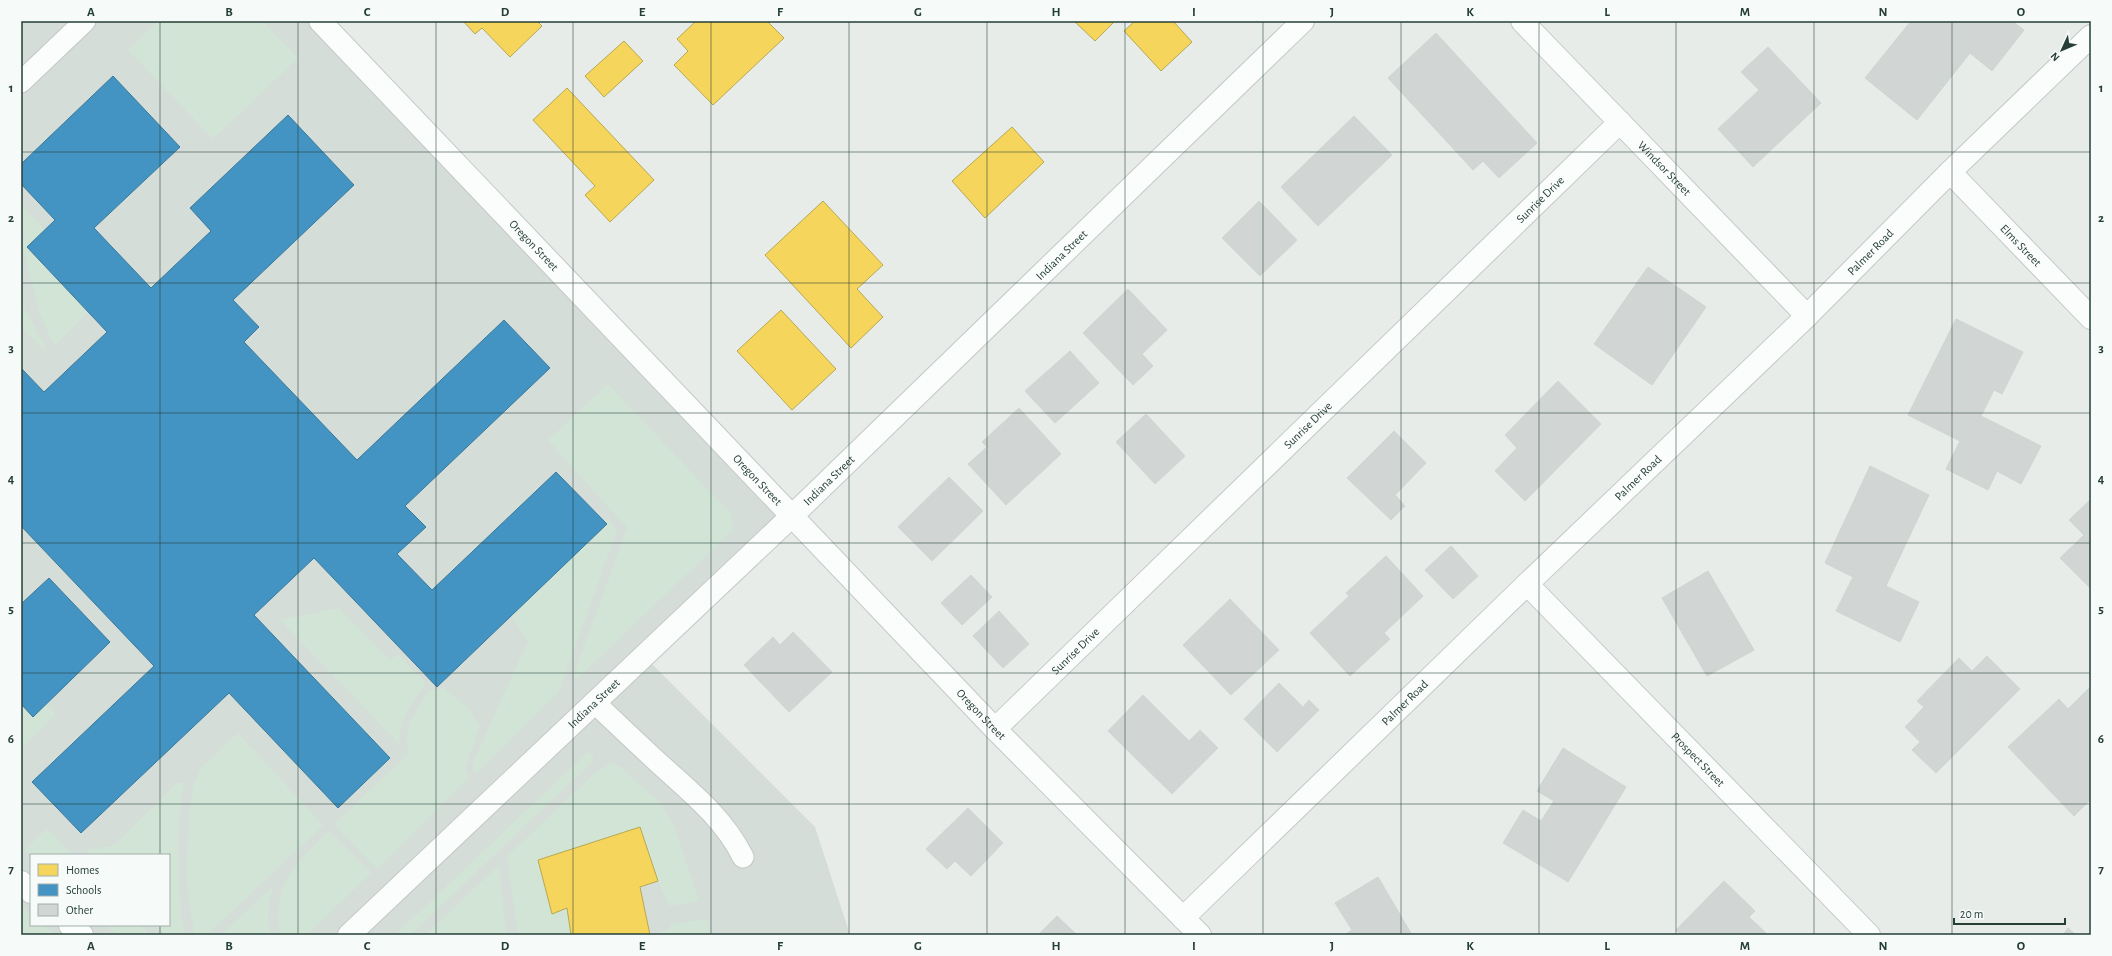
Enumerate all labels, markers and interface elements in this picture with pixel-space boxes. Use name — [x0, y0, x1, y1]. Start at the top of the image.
text: A — [87, 6, 95, 19]
text: B — [225, 6, 233, 19]
text: C — [364, 6, 371, 19]
text: D — [501, 6, 510, 19]
text: E — [639, 6, 646, 19]
text: F — [777, 6, 784, 19]
text: G — [914, 6, 922, 19]
text: H — [1051, 6, 1061, 19]
text: I — [1192, 6, 1196, 19]
text: J — [1330, 6, 1334, 19]
text: K — [1466, 6, 1474, 19]
text: L — [1604, 6, 1610, 19]
text: M — [1740, 6, 1750, 19]
text: N — [1878, 6, 1888, 19]
text: O — [2017, 6, 2026, 19]
north arrow — [2042, 30, 2082, 70]
text: N — [2049, 50, 2062, 63]
text: 1 — [9, 82, 13, 95]
text: 1 — [2099, 82, 2103, 95]
street label: Windsor Street — [1636, 139, 1693, 198]
street label: Sunrise Drive — [1514, 174, 1566, 225]
text: 2 — [8, 212, 14, 225]
text: 2 — [2098, 212, 2104, 225]
street label: Oregon Street — [507, 218, 561, 273]
street label: Elms Street — [1998, 222, 2044, 269]
street label: Palmer Road — [1845, 227, 1896, 277]
street label: Indiana Street — [1034, 228, 1089, 282]
text: 3 — [8, 342, 14, 355]
text: 3 — [2098, 342, 2104, 355]
street label: Sunrise Drive — [1282, 399, 1334, 451]
street label: Oregon Street — [731, 452, 784, 508]
street label: Indiana Street — [801, 453, 857, 508]
street label: Palmer Road — [1612, 453, 1664, 503]
text: 4 — [8, 473, 15, 486]
text: 4 — [2098, 473, 2105, 486]
text: 5 — [8, 603, 14, 616]
text: 5 — [2098, 603, 2104, 616]
street label: Sunrise Drive — [1049, 625, 1102, 677]
street label: Indiana Street — [566, 676, 622, 730]
street label: Palmer Road — [1379, 678, 1430, 728]
street label: Oregon Street — [954, 687, 1008, 742]
street label: Prospect Street — [1669, 730, 1727, 789]
text: 6 — [8, 733, 14, 746]
text: 6 — [2098, 733, 2104, 746]
legend — [30, 854, 170, 926]
text: 7 — [8, 863, 14, 876]
text: 7 — [2098, 863, 2104, 876]
text: Homes — [66, 864, 99, 876]
text: Schools — [66, 884, 101, 896]
scale bar — [1954, 900, 2065, 926]
text: Other — [66, 904, 93, 916]
text: 20 m — [1960, 908, 1983, 920]
text: A — [87, 940, 95, 953]
text: B — [225, 940, 233, 953]
text: C — [364, 940, 371, 953]
text: D — [501, 940, 510, 953]
text: E — [639, 940, 646, 953]
text: F — [777, 940, 784, 953]
text: G — [914, 940, 922, 953]
text: H — [1051, 940, 1061, 953]
text: I — [1192, 940, 1196, 953]
text: J — [1330, 940, 1334, 953]
text: K — [1466, 940, 1474, 953]
text: L — [1604, 940, 1610, 953]
text: M — [1740, 940, 1750, 953]
text: N — [1878, 940, 1888, 953]
text: O — [2017, 940, 2026, 953]

